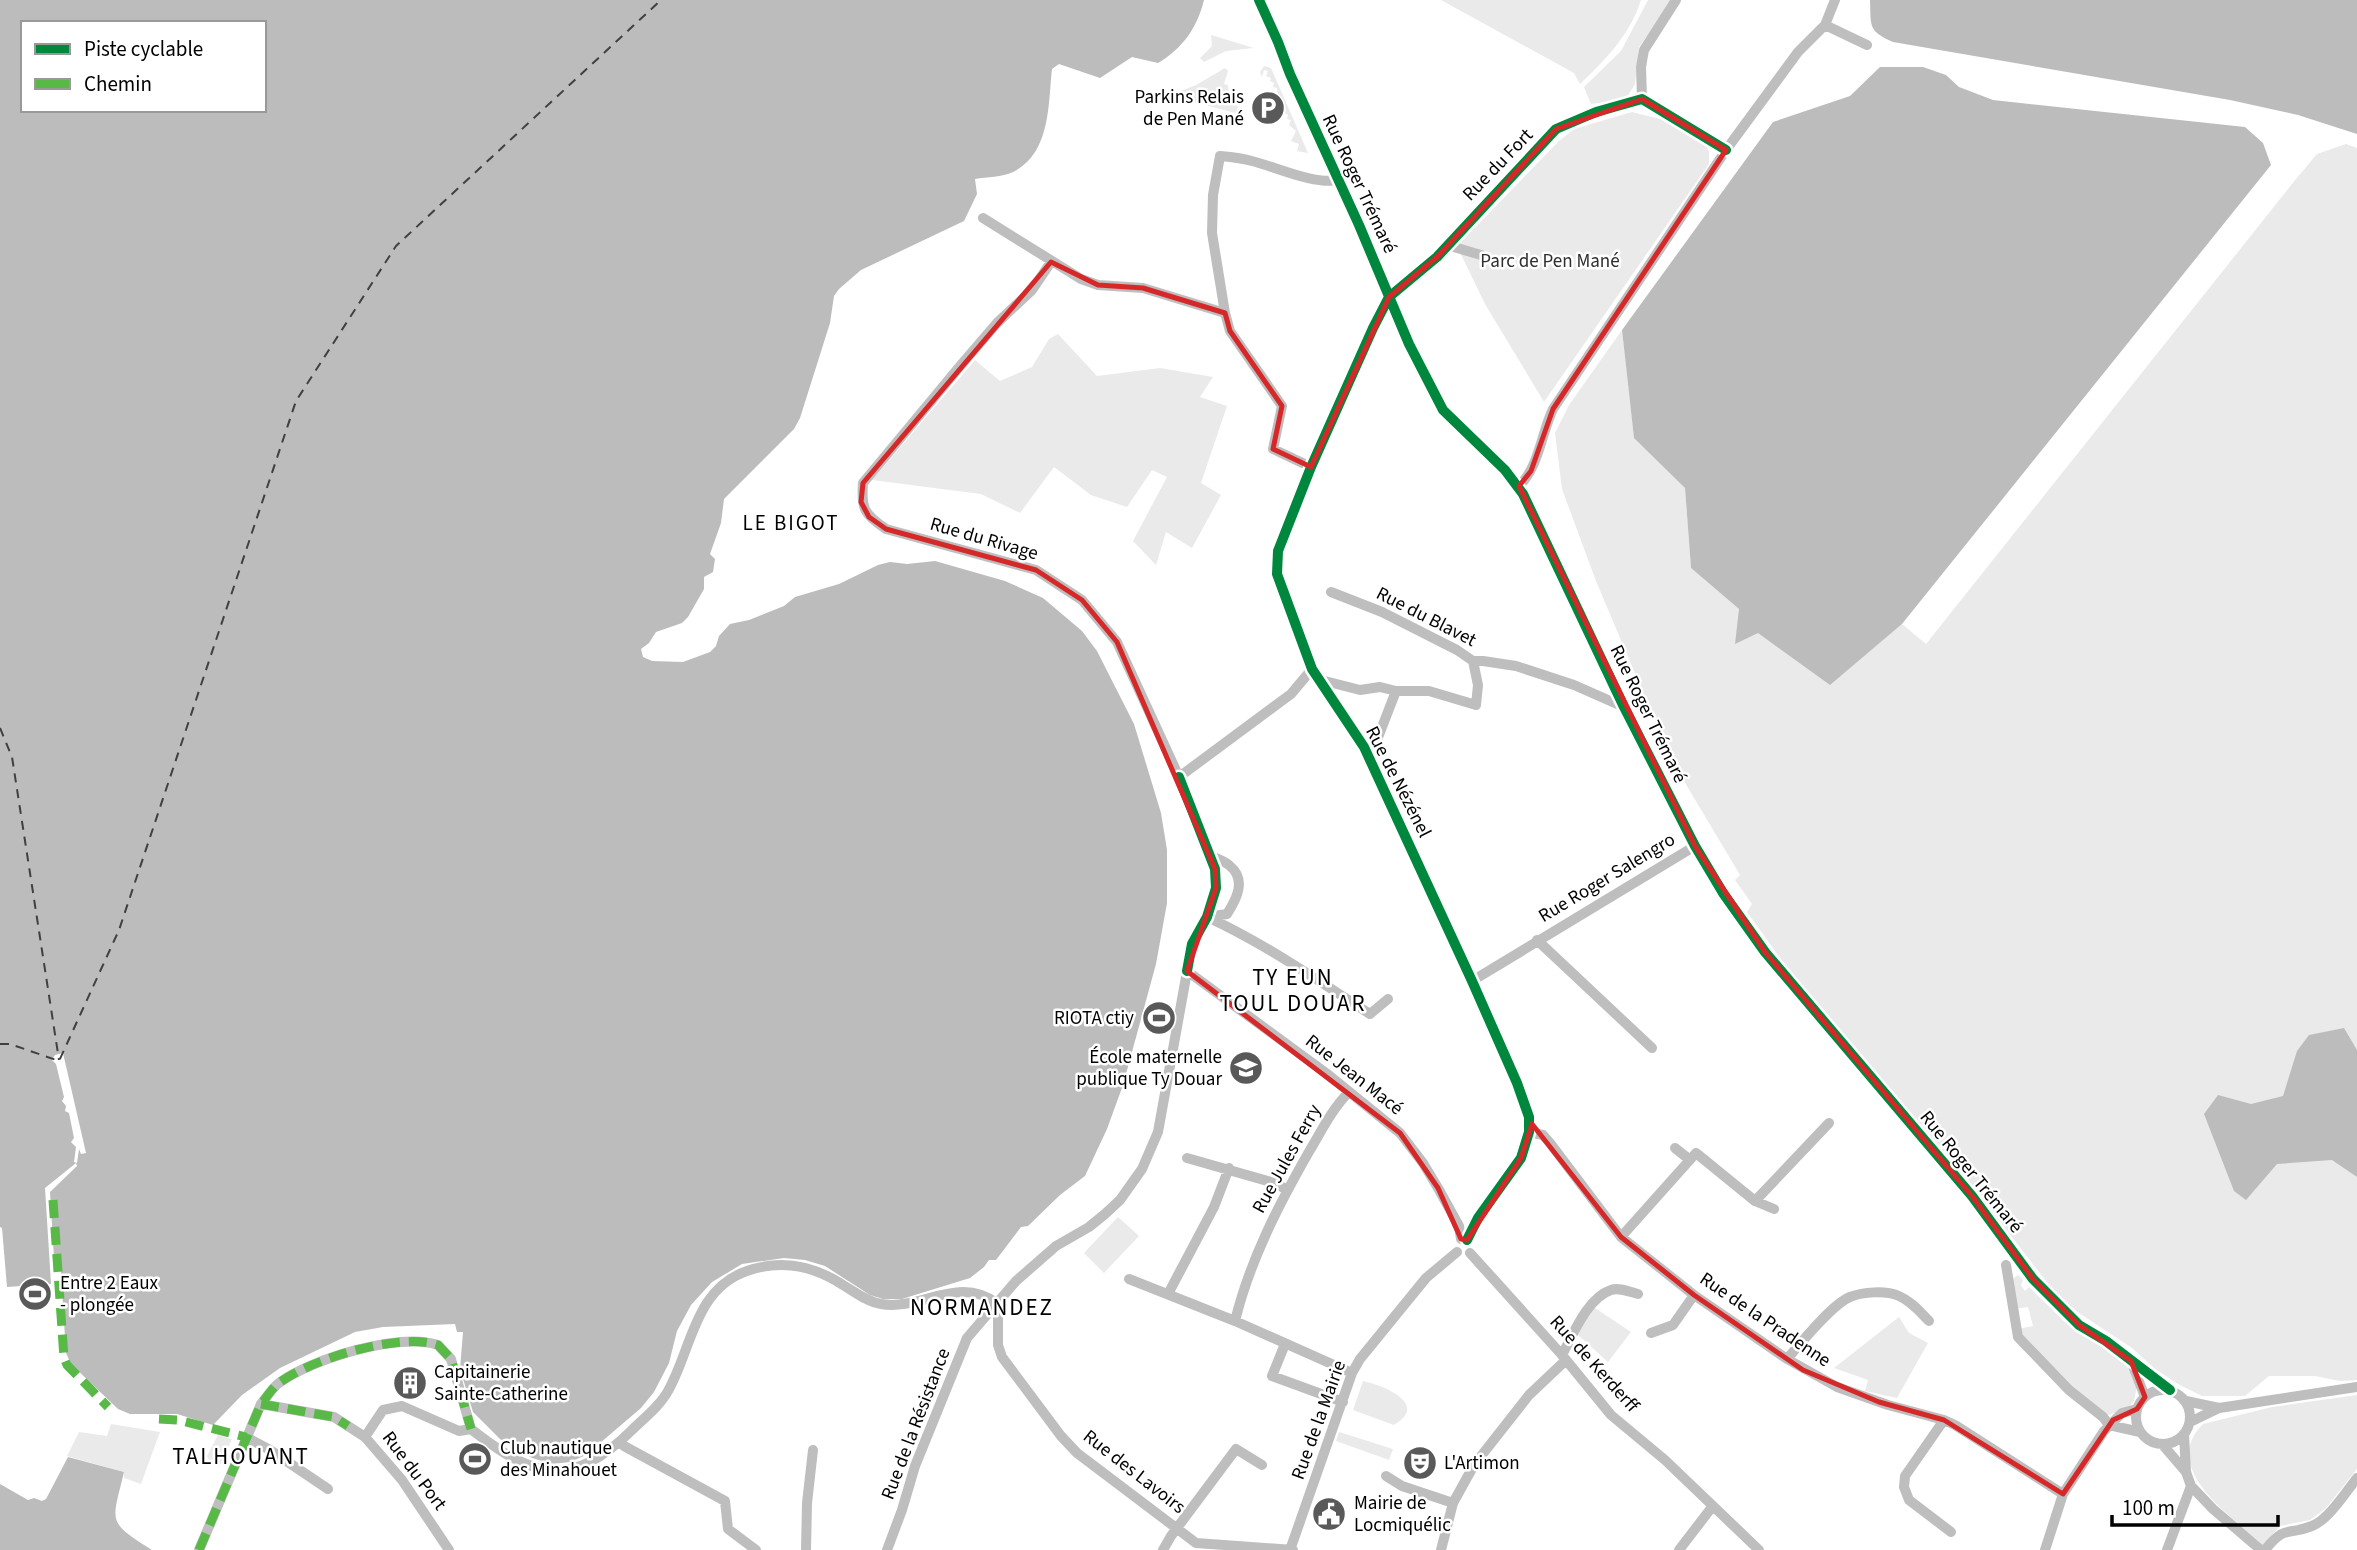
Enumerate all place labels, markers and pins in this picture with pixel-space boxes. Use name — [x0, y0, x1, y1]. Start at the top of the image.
place label: Parkins Relais de Pen Mané — [1135, 84, 1244, 133]
parking icon: Parkins Relais de Pen Mané — [1249, 89, 1287, 127]
sports icon: RIOTA ctiy — [1140, 999, 1178, 1037]
place label: RIOTA ctiy — [1054, 1005, 1134, 1032]
place label: École maternelle publique Ty Douar — [1076, 1044, 1222, 1093]
school or university icon: École maternelle publique Ty Douar — [1227, 1049, 1265, 1087]
place label: Entre 2 Eaux - plongée — [60, 1270, 159, 1319]
sports icon: Entre 2 Eaux - plongée — [16, 1275, 54, 1313]
place label: Capitainerie Sainte-Catherine — [434, 1359, 568, 1408]
building icon: Capitainerie Sainte-Catherine — [391, 1364, 429, 1402]
place label: Club nautique des Minahouet — [500, 1435, 617, 1484]
sports icon: Club nautique des Minahouet — [456, 1440, 494, 1478]
theatre icon: L'Artimon — [1401, 1444, 1439, 1482]
place label: L'Artimon — [1444, 1450, 1520, 1477]
place label: Mairie de Locmiquélic — [1354, 1490, 1451, 1539]
public building icon: Mairie de Locmiquélic — [1310, 1495, 1348, 1533]

